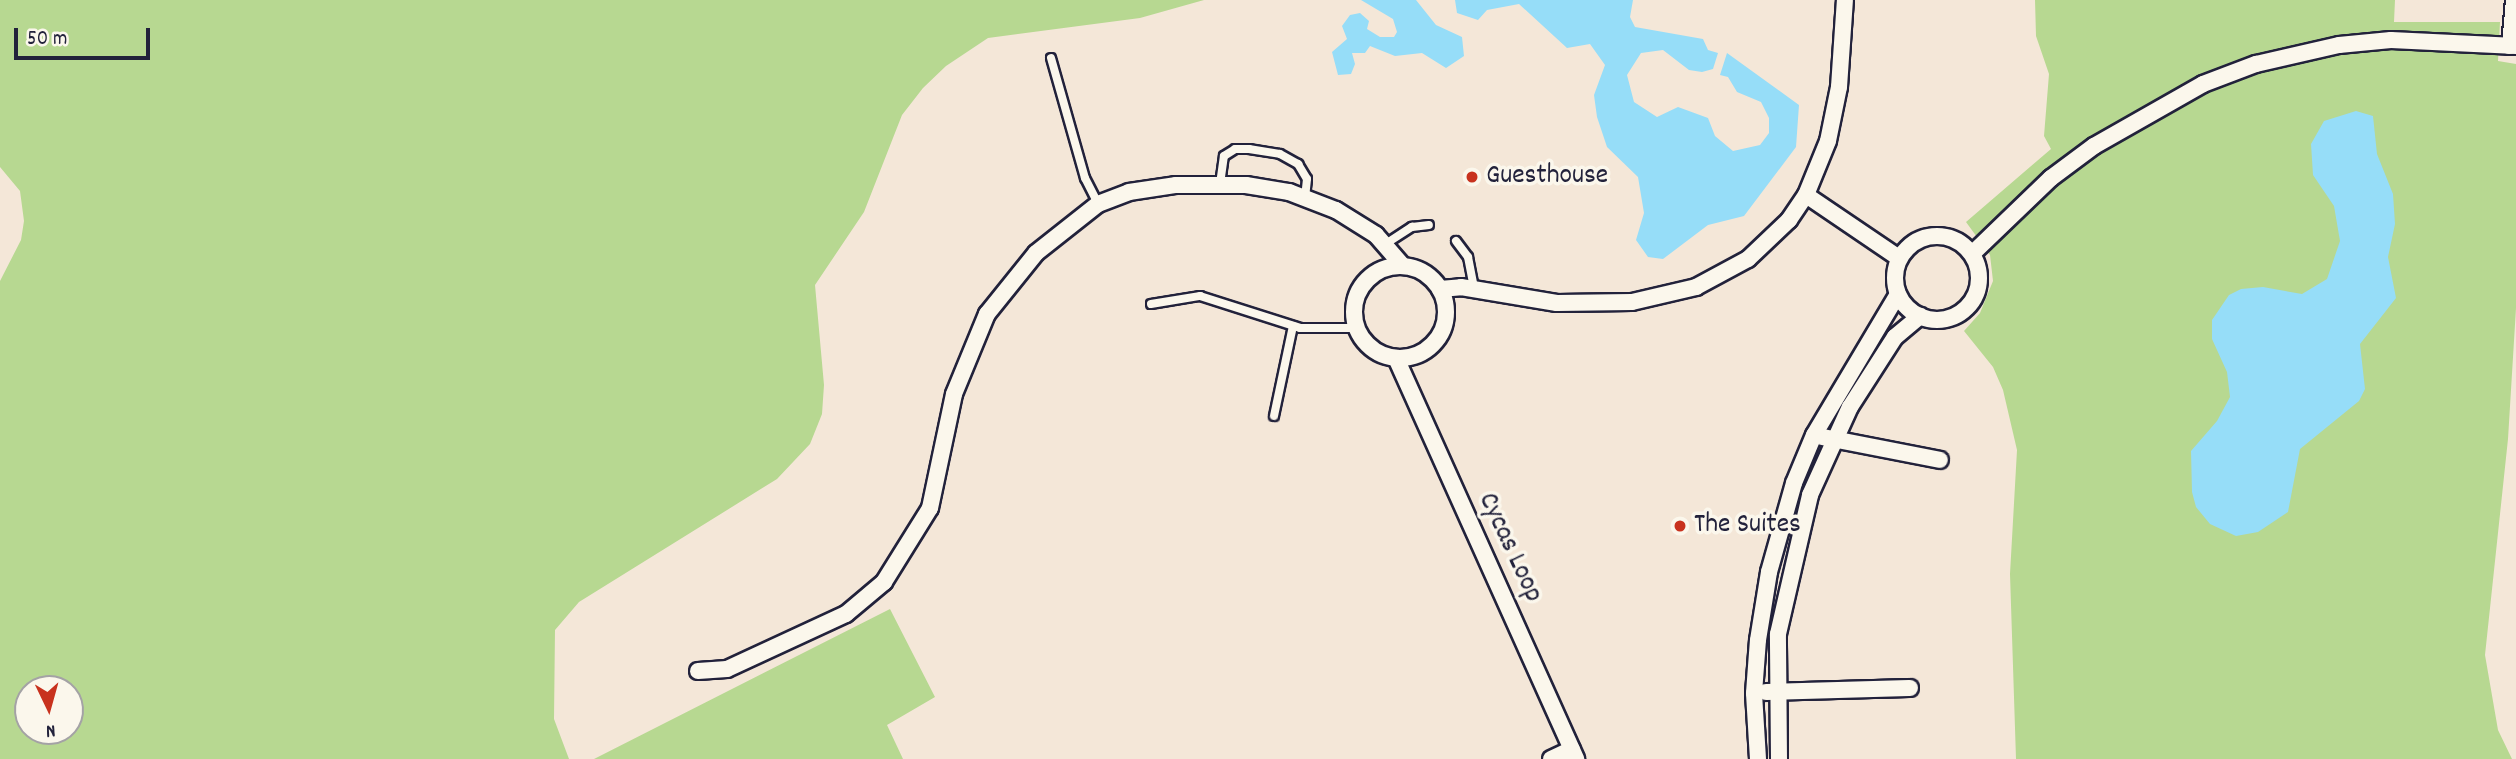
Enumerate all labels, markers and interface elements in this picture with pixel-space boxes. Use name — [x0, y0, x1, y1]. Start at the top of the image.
scale bar — [18, 14, 154, 58]
text: 50 m — [27, 25, 67, 55]
place label: Guesthouse — [1486, 160, 1608, 194]
marker: Guesthouse — [1464, 169, 1480, 185]
street label: Cycas Loop — [1469, 488, 1549, 608]
place label: The Suites — [1694, 509, 1801, 543]
marker: The Suites — [1672, 518, 1688, 534]
north arrow — [14, 675, 84, 745]
text: N — [45, 716, 57, 743]

